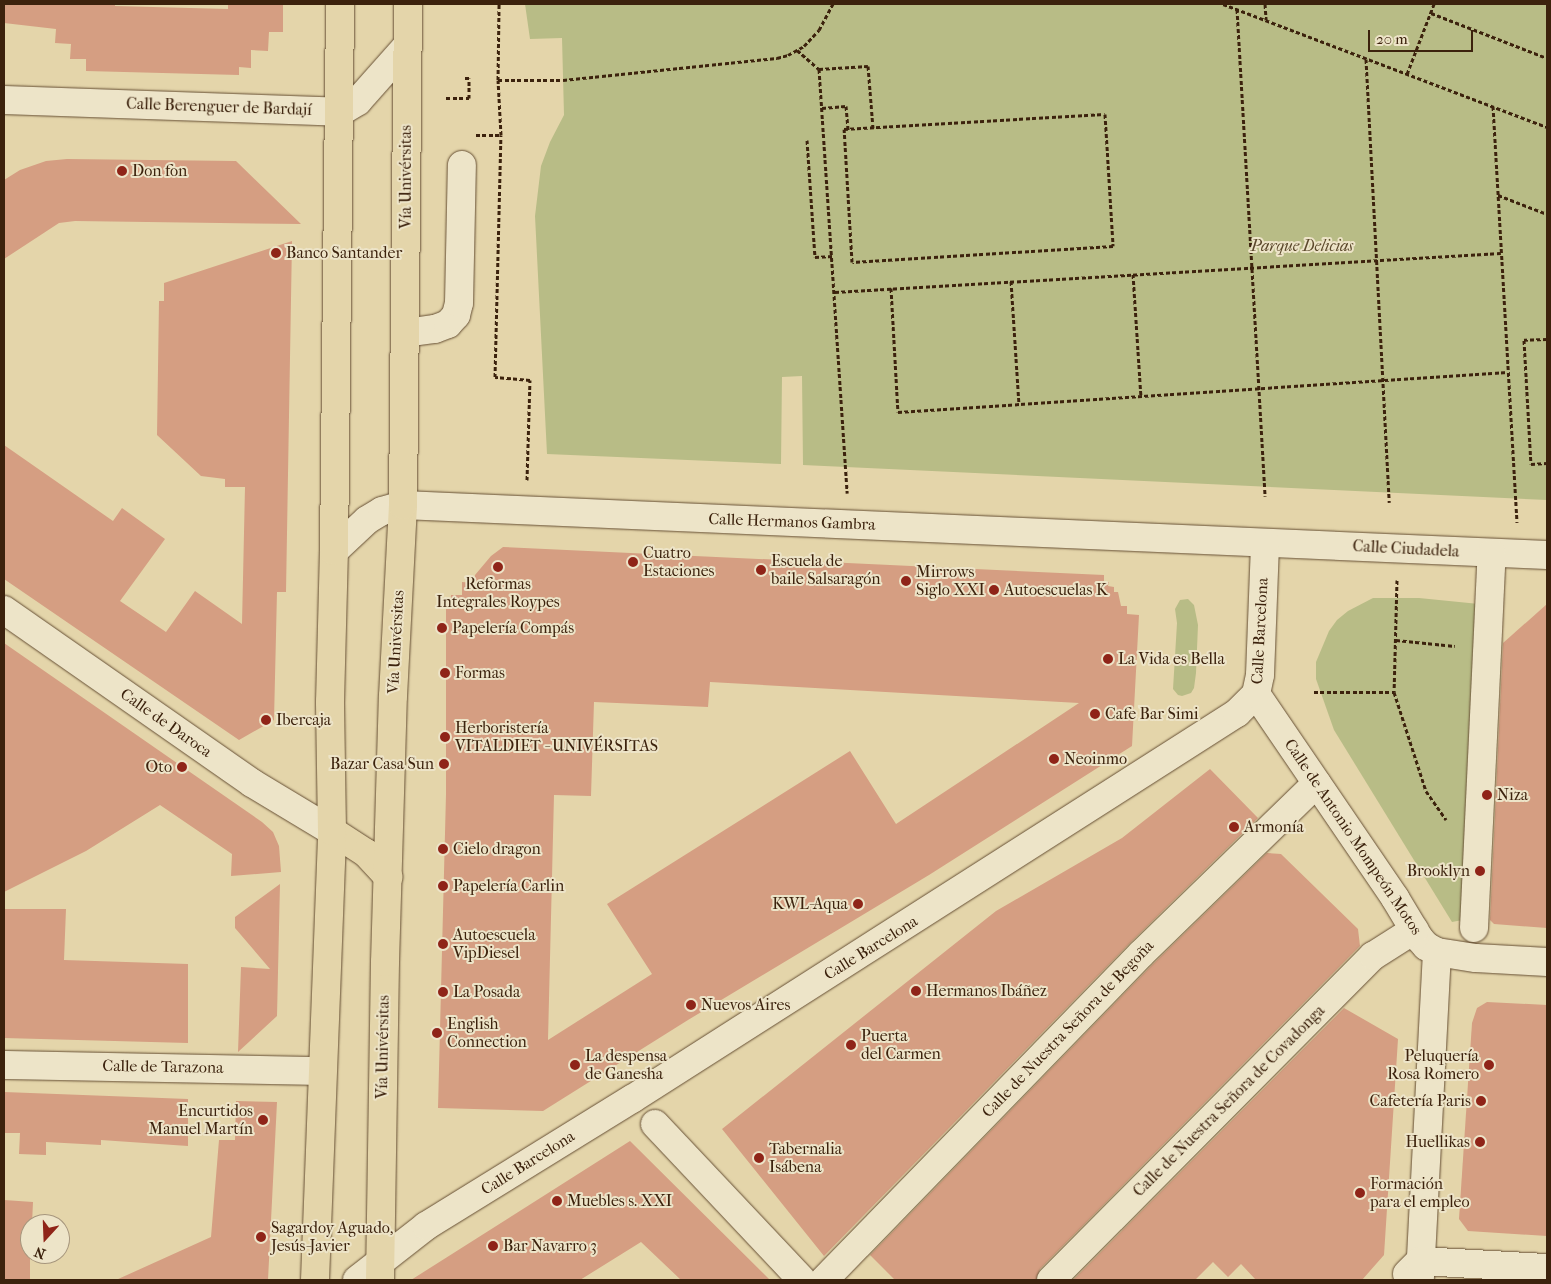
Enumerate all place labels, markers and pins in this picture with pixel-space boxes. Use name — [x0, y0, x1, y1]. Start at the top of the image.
place label: Don fon — [132, 161, 187, 181]
marker: Don fon — [116, 165, 128, 177]
place label: Banco Santander — [286, 243, 402, 263]
marker: Banco Santander — [270, 247, 282, 259]
place label: Cuatro Estaciones — [643, 543, 714, 581]
place label: Escuela de baile Salsaragón — [771, 551, 881, 589]
marker: Cuatro Estaciones — [627, 556, 639, 568]
marker: Reformas Integrales Roypes — [492, 561, 504, 573]
place label: Mirrows Siglo XXI — [916, 562, 985, 600]
marker: Escuela de baile Salsaragón — [755, 564, 767, 576]
place label: Reformas Integrales Roypes — [436, 574, 560, 612]
marker: Mirrows Siglo XXI — [900, 575, 912, 587]
place label: Autoescuelas K — [1004, 580, 1108, 600]
marker: Autoescuelas K — [988, 584, 1000, 596]
place label: Papelería Compás — [452, 618, 574, 638]
marker: Papelería Compás — [436, 622, 448, 634]
place label: La Vida es Bella — [1118, 649, 1225, 669]
marker: La Vida es Bella — [1102, 653, 1114, 665]
place label: Formas — [455, 663, 505, 683]
marker: Formas — [439, 667, 451, 679]
place label: Cafe Bar Simi — [1105, 704, 1199, 724]
marker: Cafe Bar Simi — [1089, 708, 1101, 720]
place label: Ibercaja — [276, 710, 331, 730]
marker: Ibercaja — [260, 714, 272, 726]
place label: Herboristería VITALDIET - UNIVÉRSITAS — [455, 718, 658, 756]
marker: Herboristería VITALDIET - UNIVÉRSITAS — [439, 731, 451, 743]
place label: Neoinmo — [1064, 749, 1127, 769]
marker: Neoinmo — [1048, 753, 1060, 765]
place label: Bazar Casa Sun — [330, 754, 434, 774]
place label: Oto — [146, 757, 172, 777]
marker: Bazar Casa Sun — [438, 758, 450, 770]
marker: Oto — [176, 761, 188, 773]
place label: Niza — [1497, 785, 1528, 805]
marker: Niza — [1481, 789, 1493, 801]
place label: Armonía — [1244, 817, 1304, 837]
marker: Armonía — [1228, 821, 1240, 833]
place label: Cielo dragon — [453, 839, 541, 859]
marker: Cielo dragon — [437, 843, 449, 855]
place label: Brooklyn — [1407, 861, 1470, 881]
marker: Brooklyn — [1474, 865, 1486, 877]
place label: Papelería Carlin — [453, 876, 564, 896]
marker: Papelería Carlin — [437, 880, 449, 892]
place label: KWL-Aqua — [772, 894, 848, 914]
marker: KWL-Aqua — [852, 898, 864, 910]
place label: Autoescuela VipDiesel — [453, 925, 536, 963]
marker: Autoescuela VipDiesel — [437, 938, 449, 950]
place label: Hermanos Ibáñez — [926, 981, 1047, 1001]
place label: La Posada — [453, 982, 520, 1002]
marker: Hermanos Ibáñez — [910, 985, 922, 997]
marker: La Posada — [437, 986, 449, 998]
place label: Nuevos Aires — [701, 995, 790, 1015]
marker: Nuevos Aires — [685, 999, 697, 1011]
place label: English Connection — [447, 1014, 527, 1052]
place label: Puerta del Carmen — [861, 1026, 941, 1064]
marker: English Connection — [431, 1027, 443, 1039]
marker: Puerta del Carmen — [845, 1039, 857, 1051]
place label: La despensa de Ganesha — [585, 1046, 667, 1084]
place label: Peluquería Rosa Romero — [1387, 1046, 1479, 1084]
marker: La despensa de Ganesha — [569, 1059, 581, 1071]
marker: Peluquería Rosa Romero — [1483, 1059, 1495, 1071]
place label: Cafetería Paris — [1370, 1091, 1471, 1111]
marker: Cafetería Paris — [1475, 1095, 1487, 1107]
place label: Encurtidos Manuel Martín — [149, 1101, 253, 1139]
marker: Encurtidos Manuel Martín — [257, 1114, 269, 1126]
place label: Huellikas — [1406, 1132, 1470, 1152]
marker: Huellikas — [1474, 1136, 1486, 1148]
place label: Tabernalia Isábena — [769, 1139, 842, 1177]
marker: Tabernalia Isábena — [753, 1152, 765, 1164]
place label: Formación para el empleo — [1370, 1174, 1469, 1212]
marker: Formación para el empleo — [1354, 1187, 1366, 1199]
place label: Muebles s. XXI — [567, 1191, 672, 1211]
marker: Muebles s. XXI — [551, 1195, 563, 1207]
place label: Sagardoy Aguado, Jesús-Javier — [271, 1218, 393, 1256]
marker: Sagardoy Aguado, Jesús-Javier — [255, 1231, 267, 1243]
place label: Bar Navarro 3 — [503, 1236, 597, 1256]
marker: Bar Navarro 3 — [487, 1240, 499, 1252]

